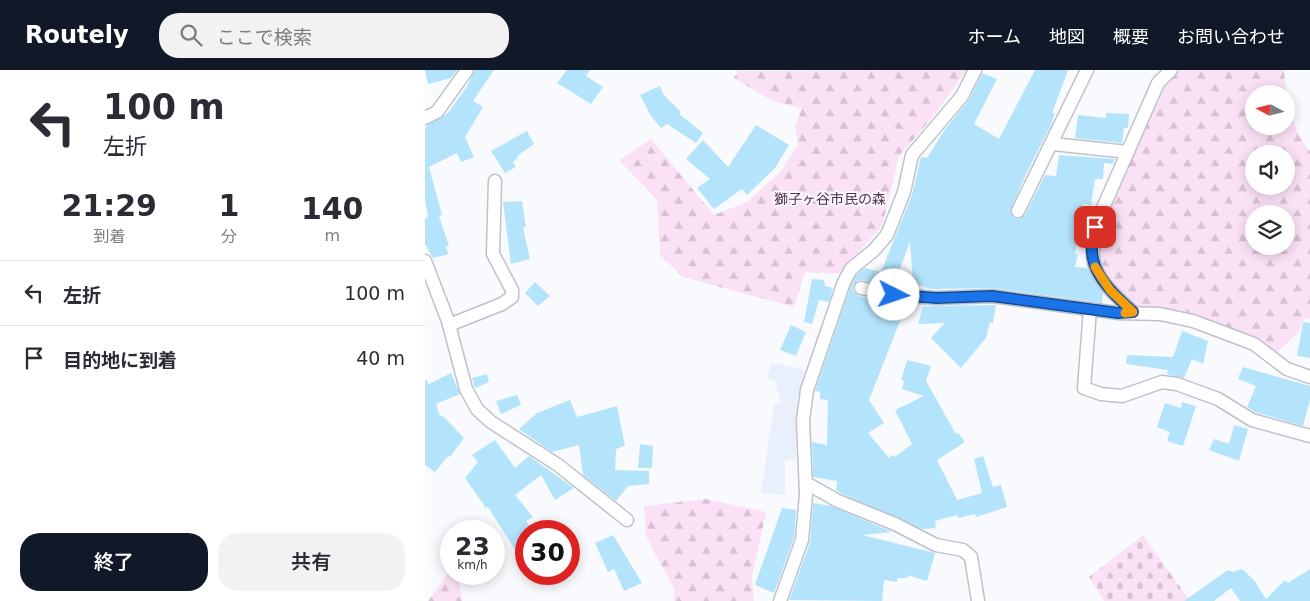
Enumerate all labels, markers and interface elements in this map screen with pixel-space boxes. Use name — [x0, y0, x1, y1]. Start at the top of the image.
search box — [159, 13, 509, 58]
text: Routely — [25, 21, 129, 49]
icon: search — [177, 21, 205, 49]
text: ここで検索 — [217, 26, 312, 48]
text: ホーム — [968, 26, 1021, 47]
text: 地図 — [1049, 26, 1085, 47]
text: 概要 — [1113, 26, 1149, 47]
text: お問い合わせ — [1177, 26, 1285, 47]
north arrow — [1245, 85, 1295, 135]
map controls — [1245, 85, 1295, 255]
text: 100 m — [103, 87, 225, 127]
icon: left — [20, 90, 85, 155]
text: 左折 — [103, 134, 147, 159]
button: sound — [1245, 145, 1295, 195]
text: 21:29 — [62, 188, 157, 223]
text: 1 — [219, 188, 239, 223]
text: 140 — [301, 191, 364, 226]
park label: 獅子ヶ谷市民の森 — [774, 191, 886, 207]
button: layers — [1245, 205, 1295, 255]
pin — [1074, 206, 1116, 248]
icon: arrive — [1081, 213, 1109, 241]
text: m — [324, 226, 340, 245]
text: 到着 — [93, 227, 125, 246]
text: 分 — [221, 227, 237, 246]
position arrow — [867, 268, 919, 320]
icon: left — [20, 279, 48, 307]
text: 100 m — [344, 282, 405, 304]
text: 左折 — [63, 284, 101, 306]
icon: arrive — [20, 344, 48, 372]
text: 40 m — [356, 347, 405, 369]
text: 目的地に到着 — [63, 349, 177, 371]
speed limit sign: 30 — [515, 520, 580, 585]
text: 23 — [455, 532, 490, 561]
button: 終了 — [20, 533, 208, 591]
button: 共有 — [218, 533, 405, 591]
text: km/h — [457, 558, 488, 572]

